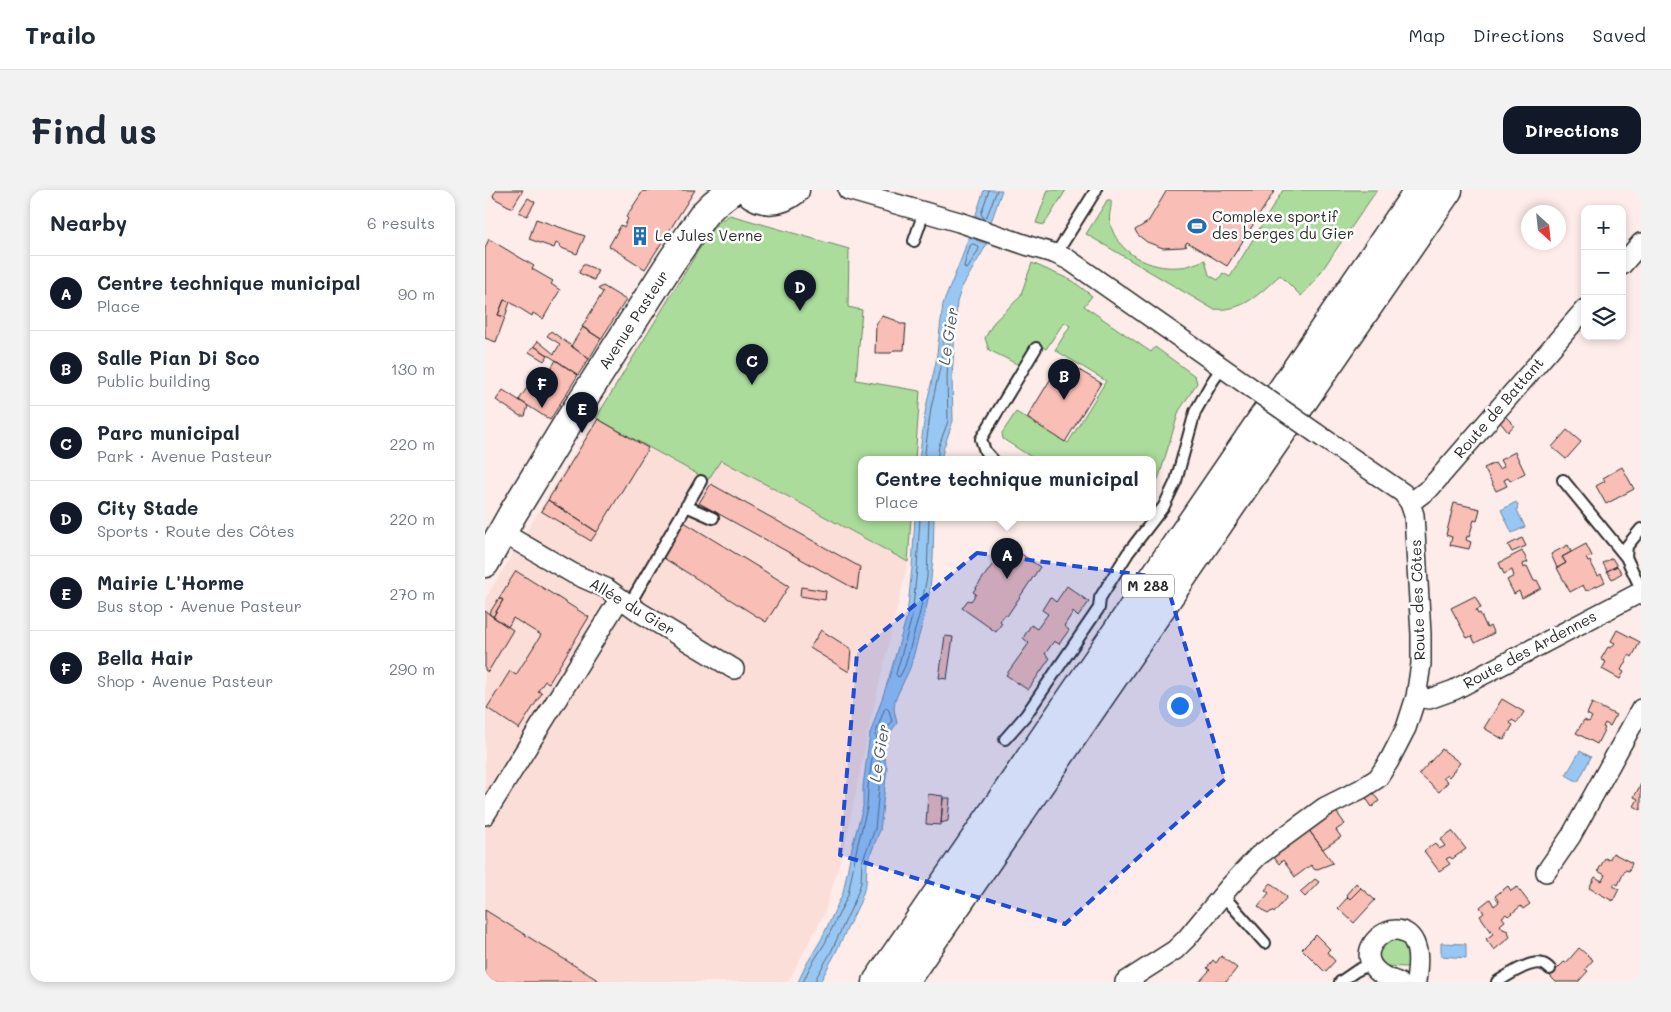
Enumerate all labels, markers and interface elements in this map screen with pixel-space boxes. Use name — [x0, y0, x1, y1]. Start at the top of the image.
text: Trailo — [25, 19, 96, 50]
text: Map — [1408, 23, 1445, 47]
text: Directions — [1473, 23, 1565, 47]
text: Saved — [1593, 23, 1646, 47]
button: Directions — [1503, 106, 1641, 154]
text: Find us — [30, 107, 157, 153]
north arrow — [1521, 205, 1566, 250]
map controls — [1581, 205, 1626, 340]
button: + — [1581, 205, 1626, 250]
place label: Complexe sportif des berges du Gier — [1212, 206, 1354, 243]
text: Nearby — [50, 209, 127, 236]
text: 6 results — [367, 212, 435, 233]
sports icon: Complexe sportif des berges du Gier — [1186, 215, 1208, 237]
building icon: Le Jules Verne — [629, 225, 651, 247]
place label: Le Jules Verne — [655, 225, 763, 245]
button: − — [1581, 250, 1626, 295]
street label: Avenue Pasteur — [594, 266, 673, 373]
text: Centre technique municipal — [97, 270, 360, 295]
pin: D — [784, 270, 816, 311]
text: A — [60, 283, 72, 304]
text: 90 m — [398, 283, 435, 304]
text: Place — [97, 295, 140, 316]
button: layers — [1581, 295, 1626, 340]
water label: Le Gier — [933, 306, 962, 366]
pin: C — [736, 344, 768, 385]
text: Salle Pian Di Sco — [97, 345, 259, 370]
street label: Route de Battant — [1449, 353, 1547, 462]
text: B — [61, 358, 71, 379]
text: 130 m — [391, 358, 435, 379]
pin: B — [1048, 359, 1080, 400]
pin: F — [526, 367, 558, 408]
text: Public building — [97, 370, 210, 391]
pin: E — [566, 392, 598, 433]
text: Parc municipal — [97, 420, 240, 445]
text: C — [60, 433, 72, 454]
text: 220 m — [389, 433, 435, 454]
text: Park · Avenue Pasteur — [97, 445, 272, 466]
popup — [858, 456, 1156, 521]
text: Centre technique municipal — [875, 466, 1139, 491]
text: Place — [875, 491, 918, 512]
text: City Stade — [97, 495, 198, 520]
text: D — [60, 508, 72, 529]
text: 220 m — [389, 508, 435, 529]
text: Sports · Route des Côtes — [97, 520, 295, 541]
pin: A — [991, 538, 1023, 579]
street label: Route des Côtes — [1405, 539, 1429, 661]
text: Mairie L'Horme — [97, 570, 244, 595]
street label: Allée du Gier — [586, 573, 679, 640]
road number: M 288 — [1122, 574, 1174, 598]
text: E — [61, 583, 71, 604]
text: 270 m — [389, 583, 435, 604]
text: Bus stop · Avenue Pasteur — [97, 595, 302, 616]
street label: Route des Ardennes — [1459, 606, 1600, 693]
text: Bella Hair — [97, 645, 193, 670]
text: F — [61, 658, 71, 679]
text: 290 m — [389, 658, 435, 679]
text: Shop · Avenue Pasteur — [97, 670, 273, 691]
your location — [1167, 693, 1193, 719]
water label: Le Gier — [864, 723, 893, 783]

